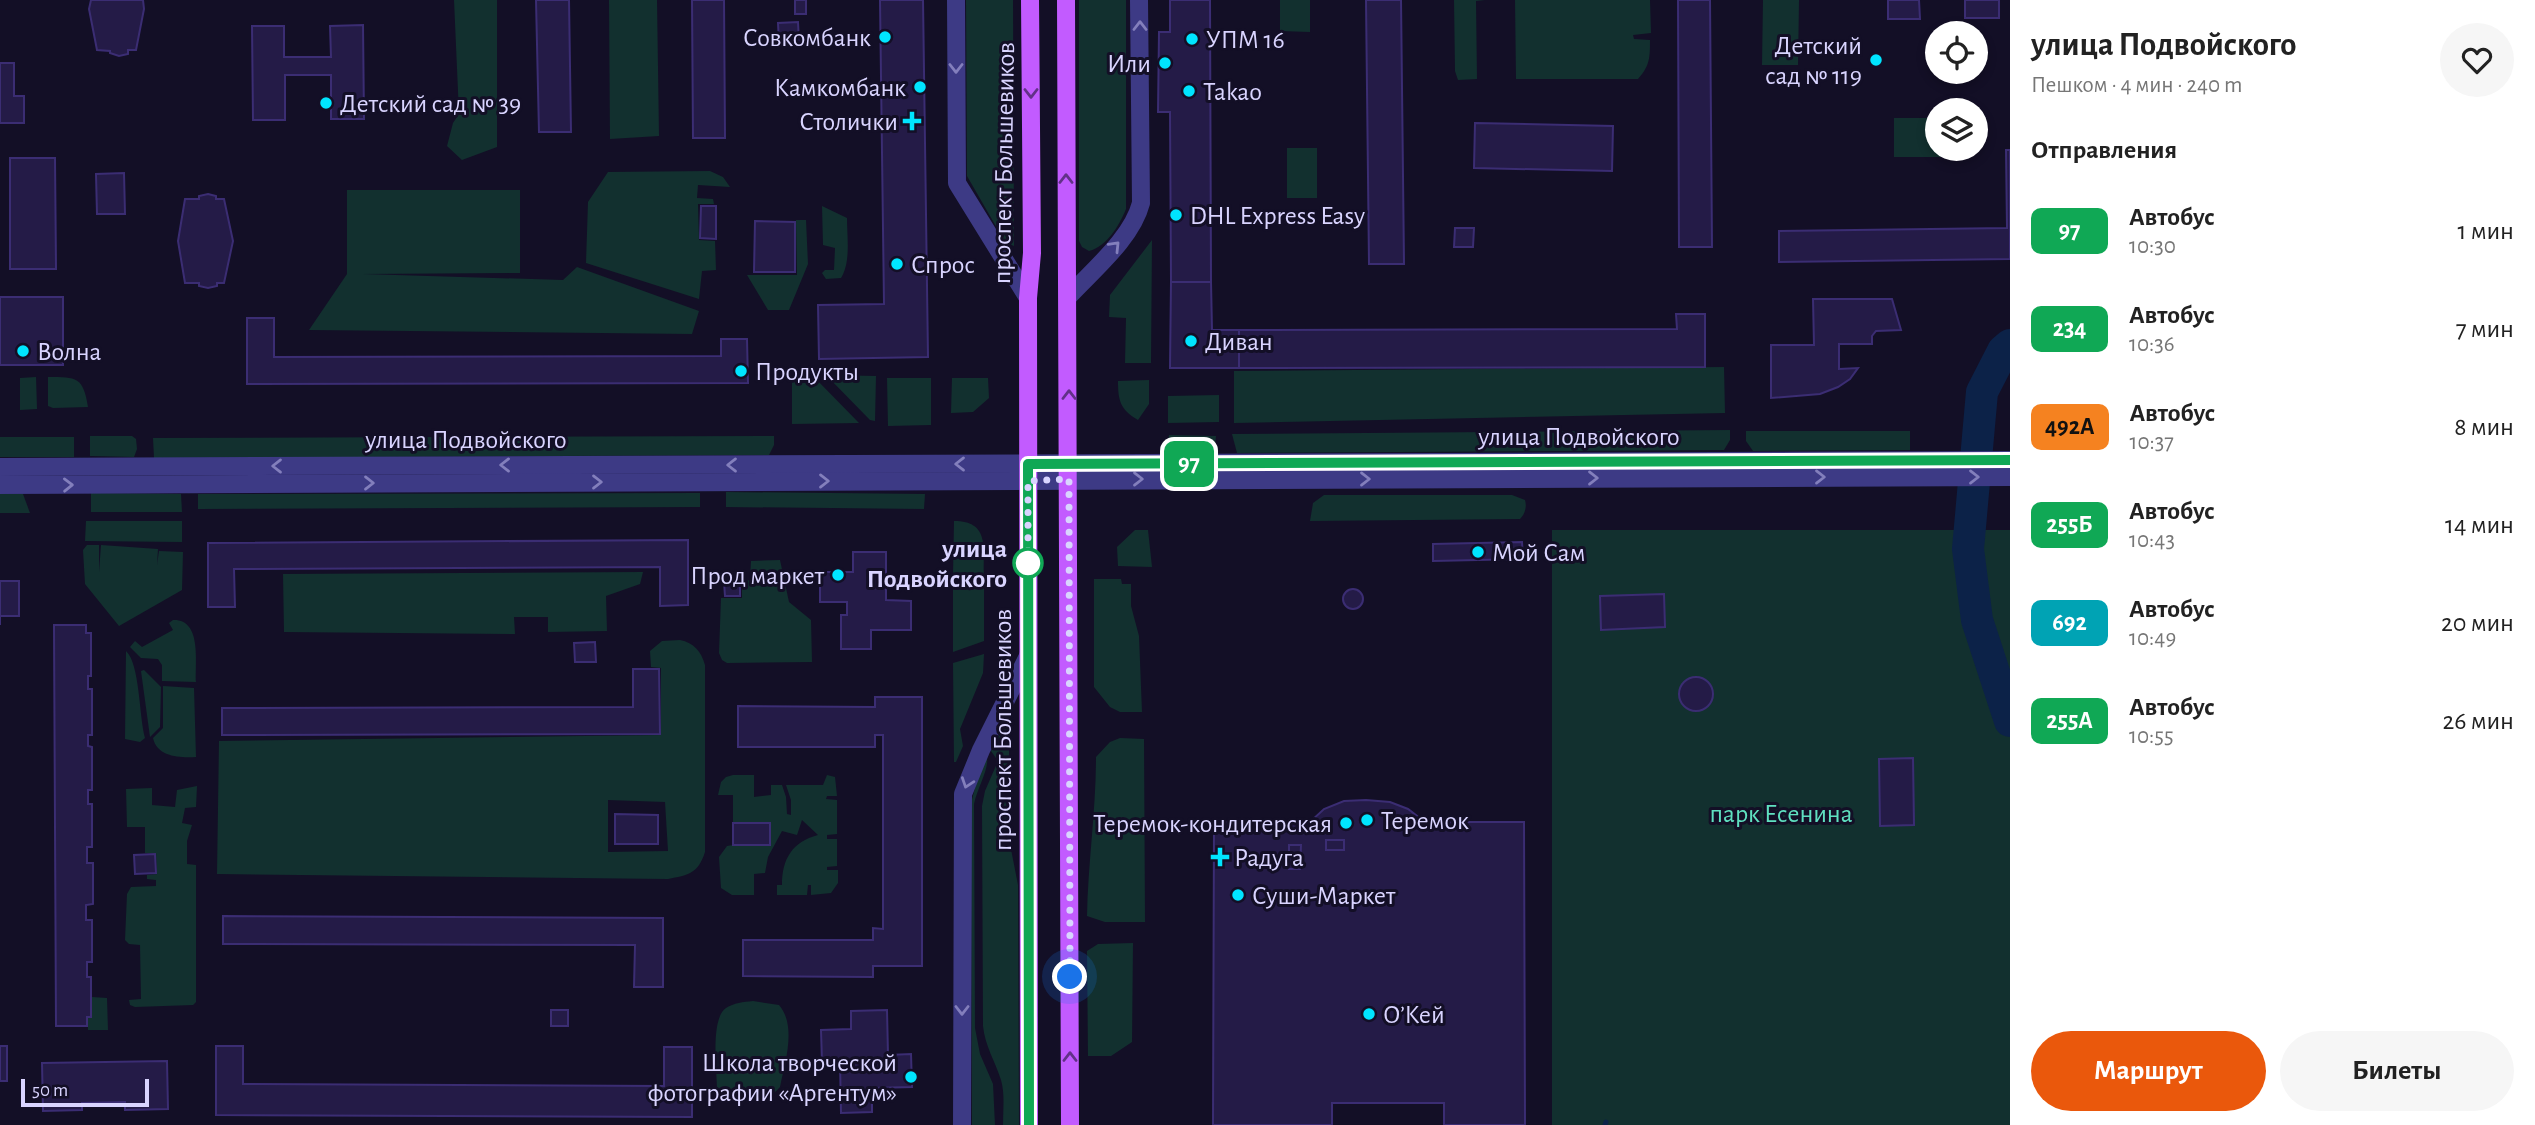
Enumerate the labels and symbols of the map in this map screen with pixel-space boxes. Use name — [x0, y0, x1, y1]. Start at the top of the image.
one-way arrow — [1132, 21, 1148, 31]
place label: Совкомбанк — [743, 25, 871, 51]
place label: УПМ 16 — [1206, 27, 1285, 53]
marker: Совкомбанк — [877, 29, 893, 45]
marker: УПМ 16 — [1184, 31, 1200, 47]
place label: Детский сад № 119 — [1765, 33, 1862, 89]
street label: проспект Большевиков — [989, 42, 1019, 284]
place label: Или — [1107, 51, 1151, 77]
marker: Детский сад № 119 — [1868, 52, 1884, 68]
marker: Или — [1157, 55, 1173, 71]
one-way arrow — [949, 63, 964, 74]
place label: Камкомбанк — [774, 75, 906, 101]
marker: Камкомбанк — [912, 79, 928, 95]
place label: Takao — [1203, 79, 1262, 105]
marker: Takao — [1181, 83, 1197, 99]
one-way arrow — [1023, 88, 1039, 98]
place label: Детский сад № 39 — [340, 91, 521, 117]
marker: Детский сад № 39 — [318, 95, 334, 111]
place label: Столички — [799, 109, 898, 135]
marker: Столички — [904, 113, 920, 129]
one-way arrow — [1058, 173, 1074, 183]
place label: DHL Express Easy — [1190, 203, 1365, 229]
marker: DHL Express Easy — [1168, 207, 1184, 223]
one-way arrow — [1107, 241, 1120, 254]
place label: Спрос — [911, 252, 975, 278]
marker: Спрос — [889, 256, 905, 272]
place label: Диван — [1205, 329, 1273, 355]
marker: Диван — [1183, 333, 1199, 349]
place label: Волна — [37, 339, 102, 365]
marker: Волна — [15, 343, 31, 359]
place label: Продукты — [755, 359, 859, 385]
marker: Продукты — [733, 363, 749, 379]
one-way arrow — [1061, 389, 1077, 400]
street label: улица Подвойского — [1477, 424, 1680, 450]
street label: улица Подвойского — [364, 427, 567, 453]
line badge: 97 — [1158, 441, 1220, 487]
one-way arrow — [954, 456, 964, 472]
one-way arrow — [499, 457, 509, 473]
one-way arrow — [726, 457, 737, 473]
one-way arrow — [271, 458, 282, 474]
one-way arrow — [1815, 469, 1826, 485]
one-way arrow — [1969, 469, 1979, 485]
one-way arrow — [1588, 470, 1598, 486]
one-way arrow — [1133, 471, 1143, 487]
one-way arrow — [1360, 471, 1371, 487]
one-way arrow — [819, 473, 830, 489]
one-way arrow — [592, 474, 602, 490]
one-way arrow — [364, 475, 375, 491]
one-way arrow — [63, 477, 74, 492]
place label: улица Подвойского — [867, 536, 1007, 592]
place label: Мой Сам — [1492, 540, 1585, 566]
marker: Мой Сам — [1470, 544, 1486, 560]
marker: улица Подвойского — [1013, 548, 1043, 578]
place label: Прод маркет — [690, 563, 825, 589]
marker: Прод маркет — [830, 567, 846, 583]
street label: проспект Большевиков — [990, 609, 1016, 851]
one-way arrow — [961, 777, 975, 789]
park label: парк Есенина — [1709, 801, 1853, 827]
place label: Теремок — [1381, 808, 1469, 834]
place label: Теремок-кондитерская — [1093, 811, 1332, 837]
marker: Теремок — [1359, 812, 1375, 828]
marker: Теремок-кондитерская — [1338, 815, 1354, 831]
place label: Радуга — [1234, 845, 1304, 871]
marker: Радуга — [1212, 849, 1228, 865]
place label: Суши-Маркет — [1252, 883, 1396, 909]
marker: Суши-Маркет — [1230, 887, 1246, 903]
your location — [1052, 959, 1087, 994]
place label: О’Кей — [1383, 1002, 1445, 1028]
one-way arrow — [954, 1005, 970, 1016]
marker: О’Кей — [1361, 1006, 1377, 1022]
place label: Школа творческой фотографии «Аргентум» — [648, 1050, 897, 1106]
one-way arrow — [1062, 1051, 1078, 1062]
marker: Школа творческой фотографии «Аргентум» — [903, 1069, 919, 1085]
scale bar — [21, 1076, 149, 1108]

